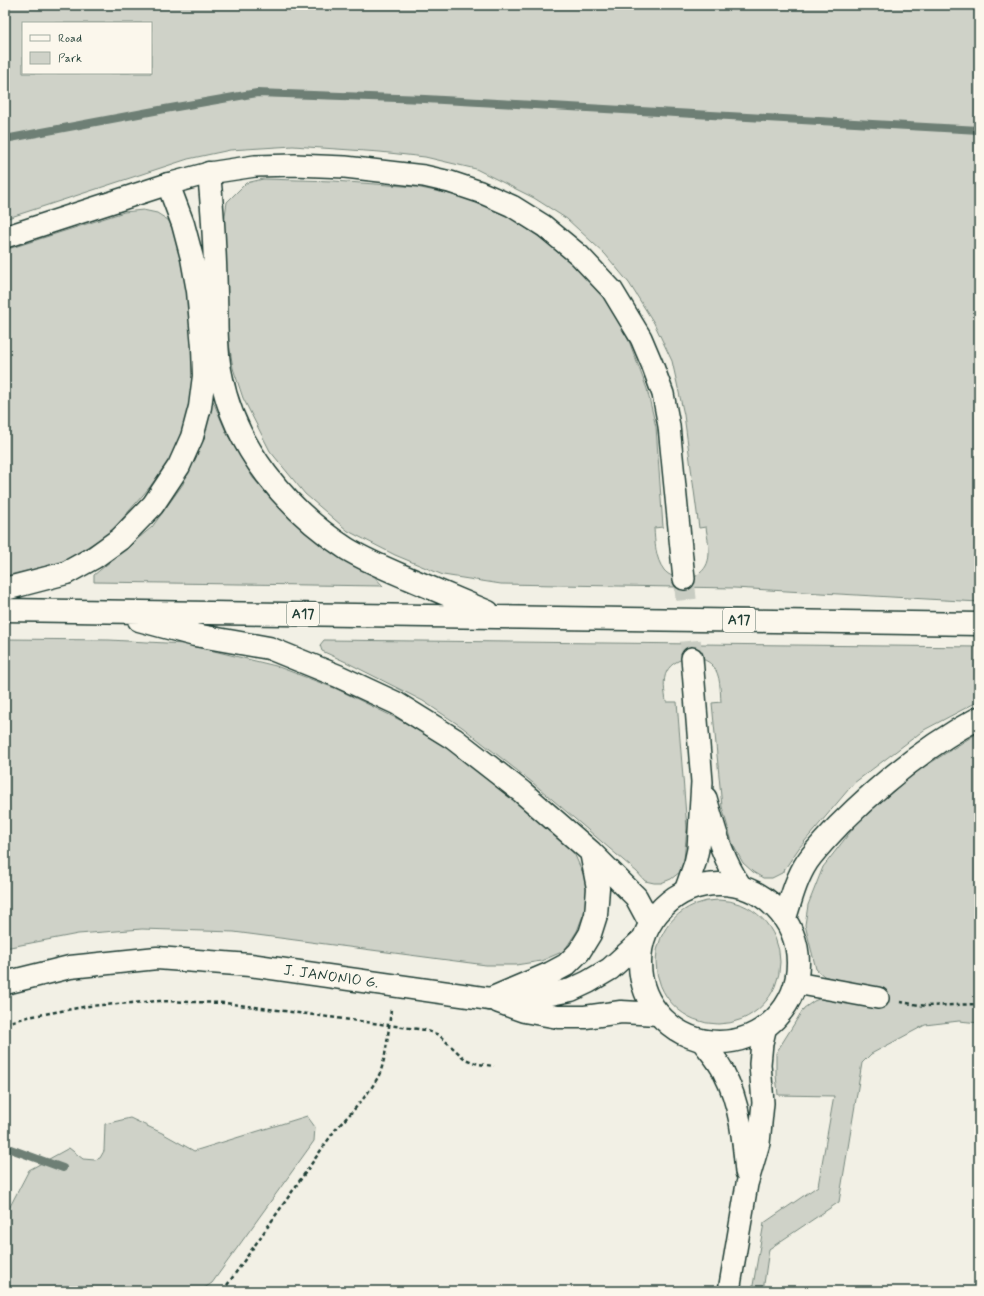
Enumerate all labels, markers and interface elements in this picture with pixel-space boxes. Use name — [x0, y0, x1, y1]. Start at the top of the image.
legend — [22, 22, 152, 74]
text: Road — [58, 31, 82, 47]
text: Park — [58, 51, 82, 67]
road number: A17 — [287, 602, 319, 626]
road number: A17 — [723, 608, 755, 632]
street label: J. JANONIO G. — [282, 960, 380, 994]

